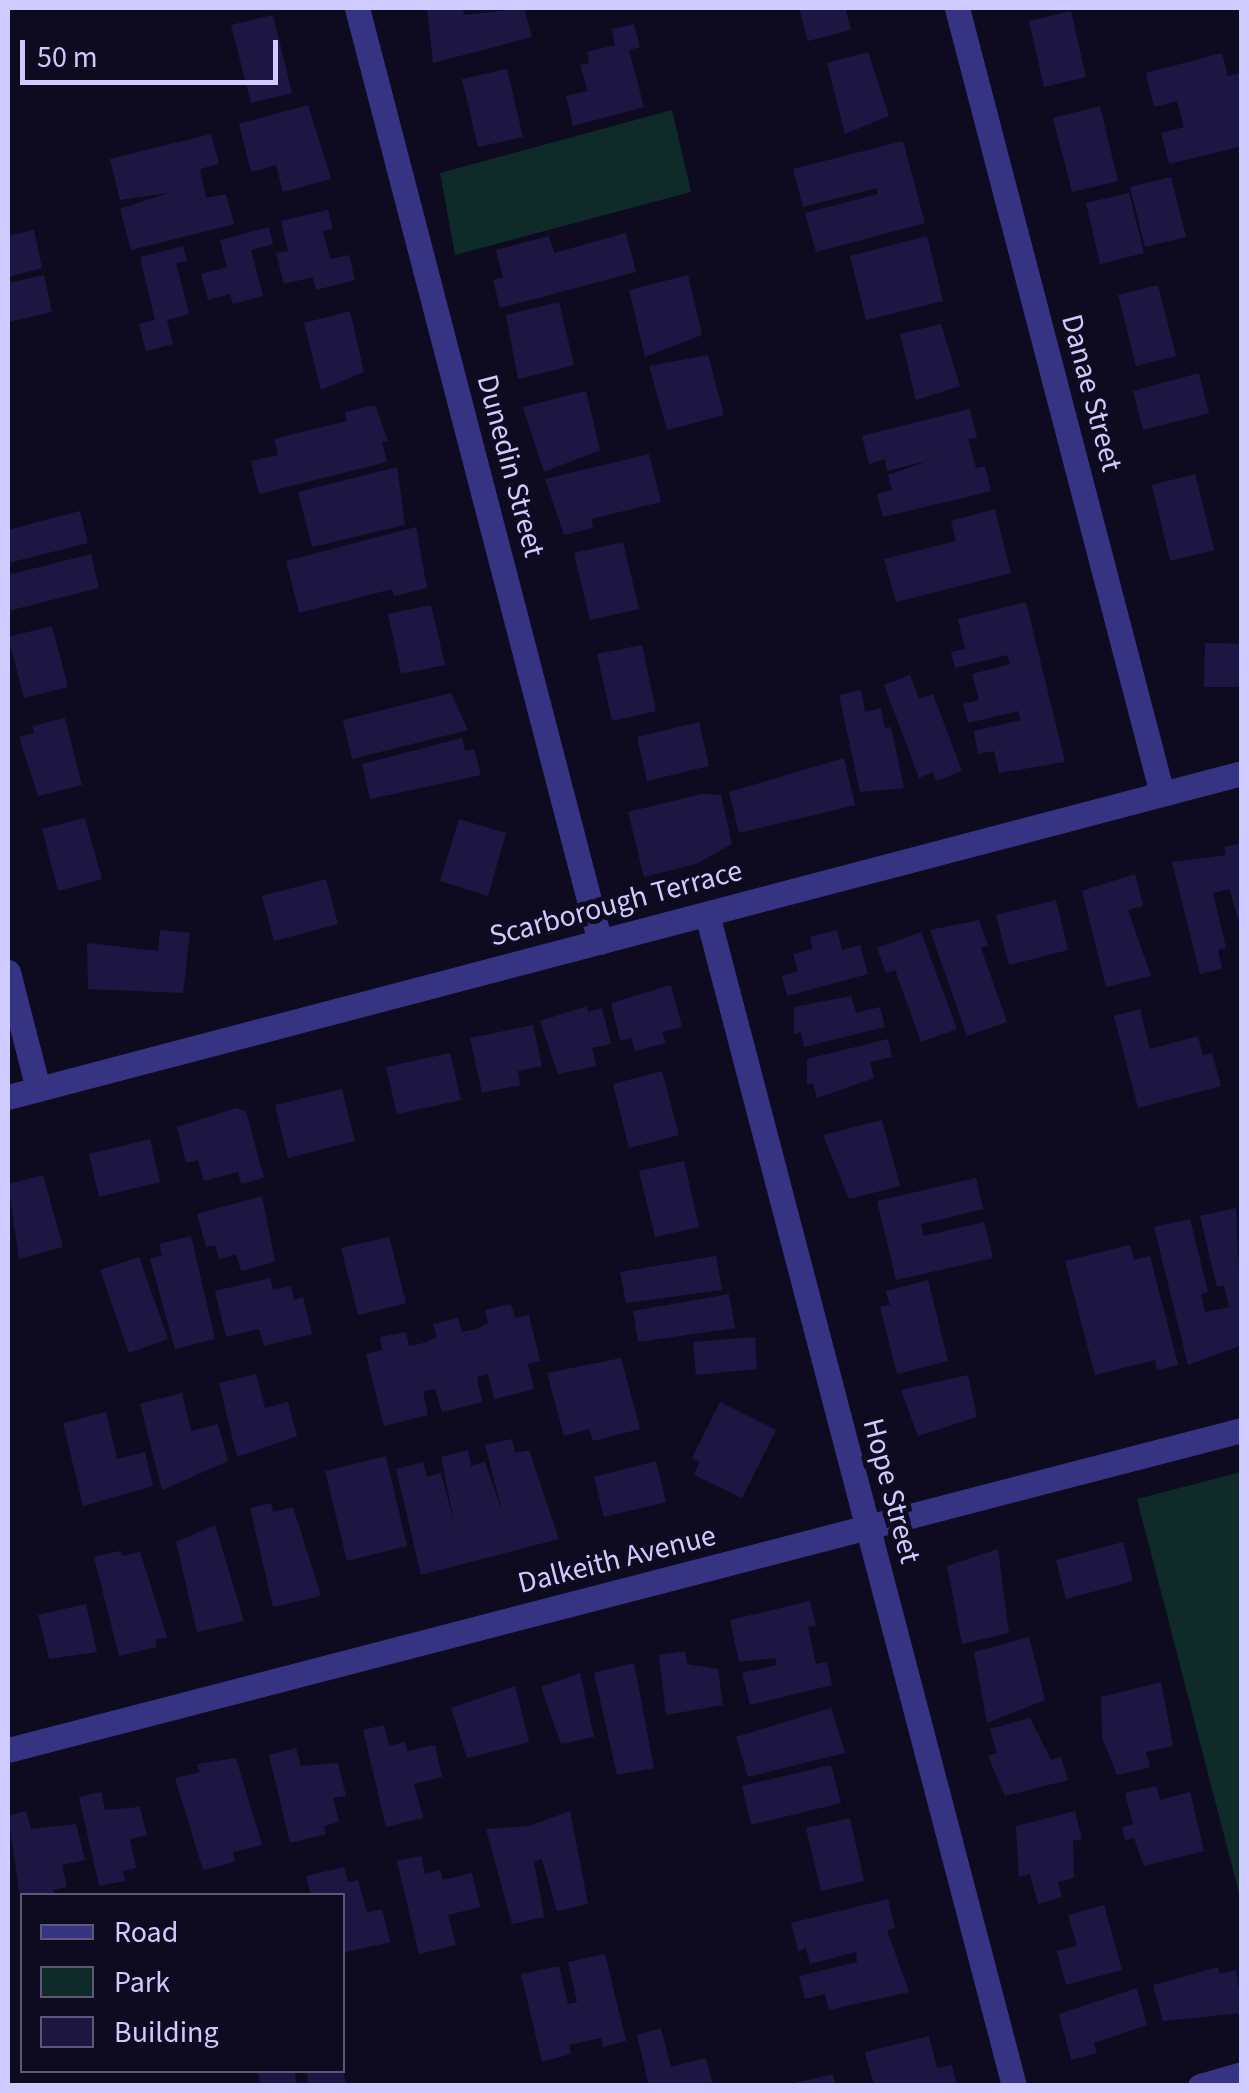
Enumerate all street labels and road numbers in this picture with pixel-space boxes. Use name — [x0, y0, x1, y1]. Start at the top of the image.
street label: Danae Street — [1053, 311, 1129, 475]
street label: Dunedin Street — [468, 371, 552, 561]
street label: Scarborough Terrace — [486, 853, 746, 955]
street label: Hope Street — [854, 1415, 928, 1567]
street label: Dalkeith Avenue — [514, 1518, 720, 1602]

